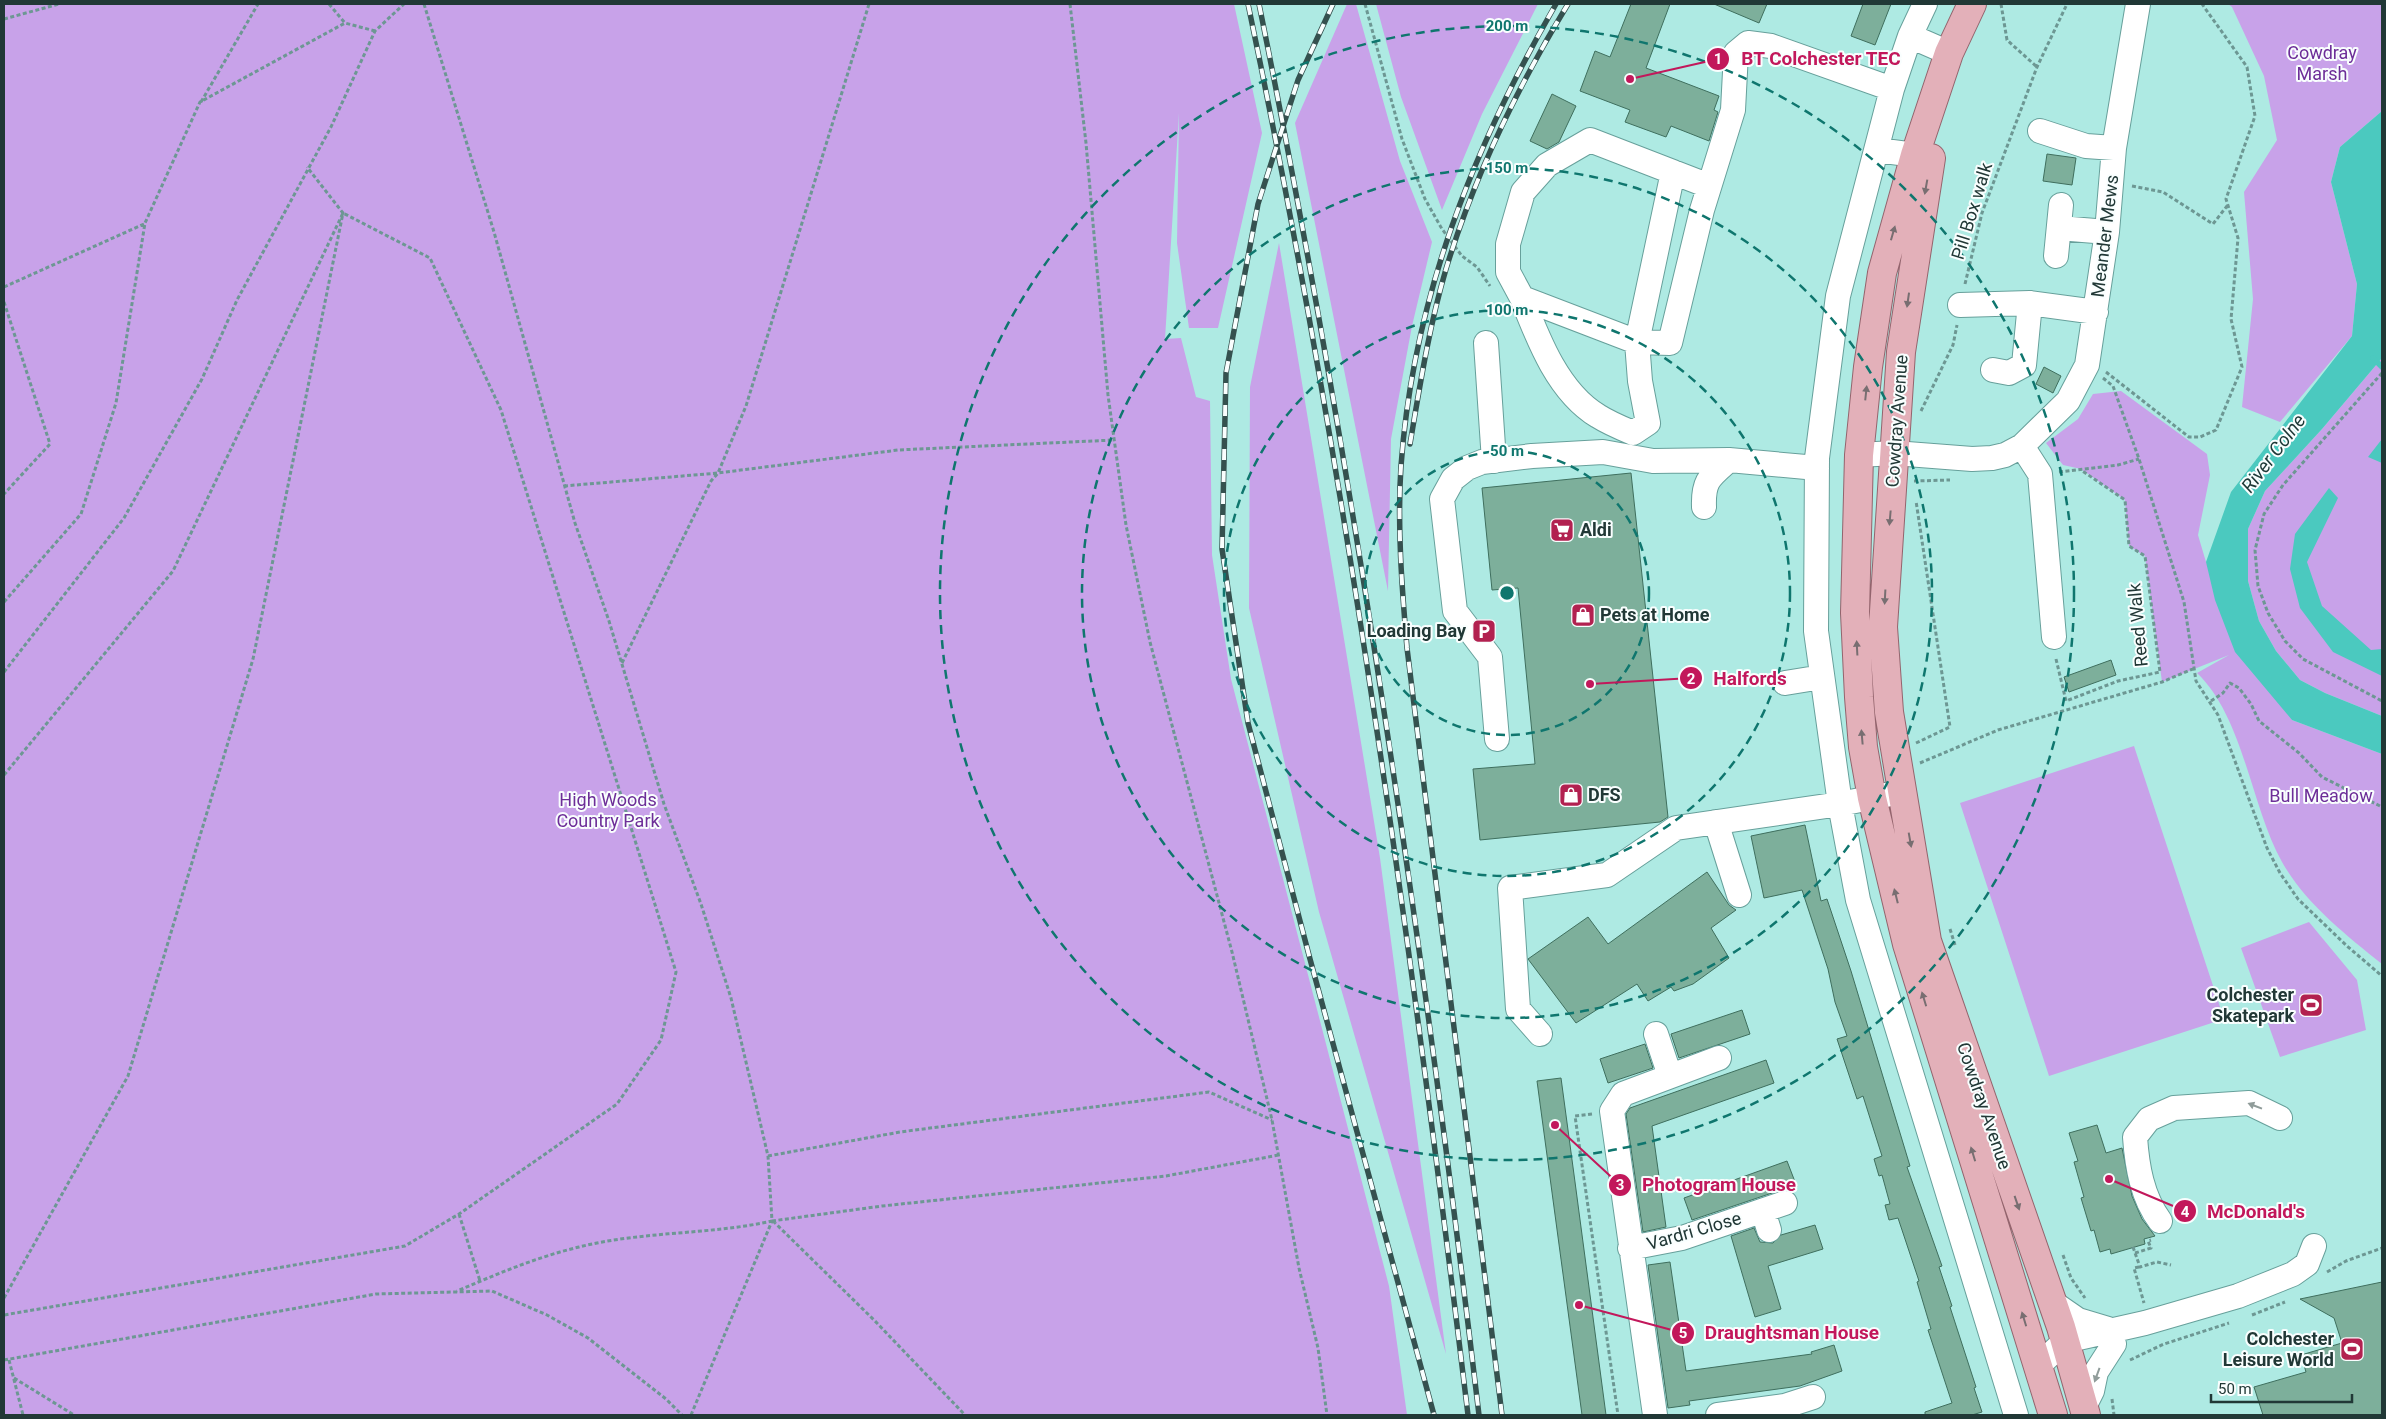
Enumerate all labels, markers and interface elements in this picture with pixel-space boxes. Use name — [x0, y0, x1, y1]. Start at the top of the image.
text: 200 m — [1486, 17, 1528, 35]
callout: BT Colchester TEC — [1705, 42, 1911, 76]
park label: Cowdray Marsh — [2287, 42, 2357, 84]
text: BT Colchester TEC — [1741, 47, 1901, 70]
text: 1 — [1714, 50, 1722, 68]
text: 150 m — [1486, 159, 1528, 177]
street label: Pill Box walk — [1947, 159, 1997, 262]
street label: Meander Mews — [2087, 173, 2122, 298]
one-way arrow — [1921, 179, 1929, 195]
one-way arrow — [1890, 225, 1898, 240]
one-way arrow — [1904, 292, 1912, 308]
text: 100 m — [1486, 301, 1528, 319]
street label: Cowdray Avenue — [1881, 354, 1912, 488]
one-way arrow — [1862, 385, 1870, 401]
water label: River Colne — [2236, 409, 2310, 497]
text: 50 m — [1490, 442, 1524, 460]
one-way arrow — [1886, 510, 1894, 526]
supermarket icon: Aldi — [1549, 517, 1575, 543]
place label: Aldi — [1580, 519, 1612, 540]
street label: Reed Walk — [2123, 582, 2152, 668]
centre of rings — [1498, 584, 1516, 602]
one-way arrow — [1880, 589, 1888, 605]
shop icon: Pets at Home — [1570, 602, 1596, 628]
place label: Pets at Home — [1600, 604, 1710, 625]
parking icon: Loading Bay — [1471, 618, 1497, 644]
place label: Loading Bay — [1367, 620, 1467, 641]
one-way arrow — [1852, 640, 1860, 656]
callout: Halfords — [1679, 661, 1797, 695]
text: Halfords — [1713, 667, 1787, 690]
text: 2 — [1687, 670, 1696, 688]
one-way arrow — [1858, 729, 1866, 745]
shop icon: DFS — [1558, 782, 1584, 808]
place label: DFS — [1588, 784, 1621, 805]
park label: Bull Meadow — [2269, 785, 2373, 806]
park label: High Woods Country Park — [556, 789, 660, 831]
one-way arrow — [1906, 833, 1914, 849]
one-way arrow — [1892, 889, 1900, 904]
place label: Colchester Skatepark — [2206, 984, 2294, 1026]
one-way arrow — [1920, 991, 1928, 1006]
sports icon: Colchester Skatepark — [2298, 992, 2324, 1018]
street label: Cowdray Avenue — [1953, 1040, 2016, 1172]
one-way arrow — [2247, 1102, 2262, 1110]
one-way arrow — [1968, 1146, 1976, 1161]
callout: Photogram House — [1607, 1168, 1806, 1202]
text: Photogram House — [1642, 1173, 1796, 1196]
text: 3 — [1616, 1176, 1624, 1194]
callout: McDonald's — [2172, 1194, 2315, 1228]
one-way arrow — [2013, 1196, 2021, 1211]
text: McDonald's — [2207, 1200, 2305, 1223]
text: 4 — [2181, 1203, 2190, 1221]
street label: Vardri Close — [1644, 1207, 1743, 1254]
one-way arrow — [2019, 1311, 2027, 1326]
callout: Draughtsman House — [1670, 1316, 1889, 1350]
text: Draughtsman House — [1705, 1321, 1879, 1344]
text: 5 — [1679, 1324, 1687, 1342]
place label: Colchester Leisure World — [2223, 1328, 2334, 1370]
sports icon: Colchester Leisure World — [2339, 1336, 2365, 1362]
one-way arrow — [2093, 1368, 2101, 1383]
scale bar — [2211, 1372, 2352, 1404]
text: 50 m — [2218, 1380, 2252, 1398]

